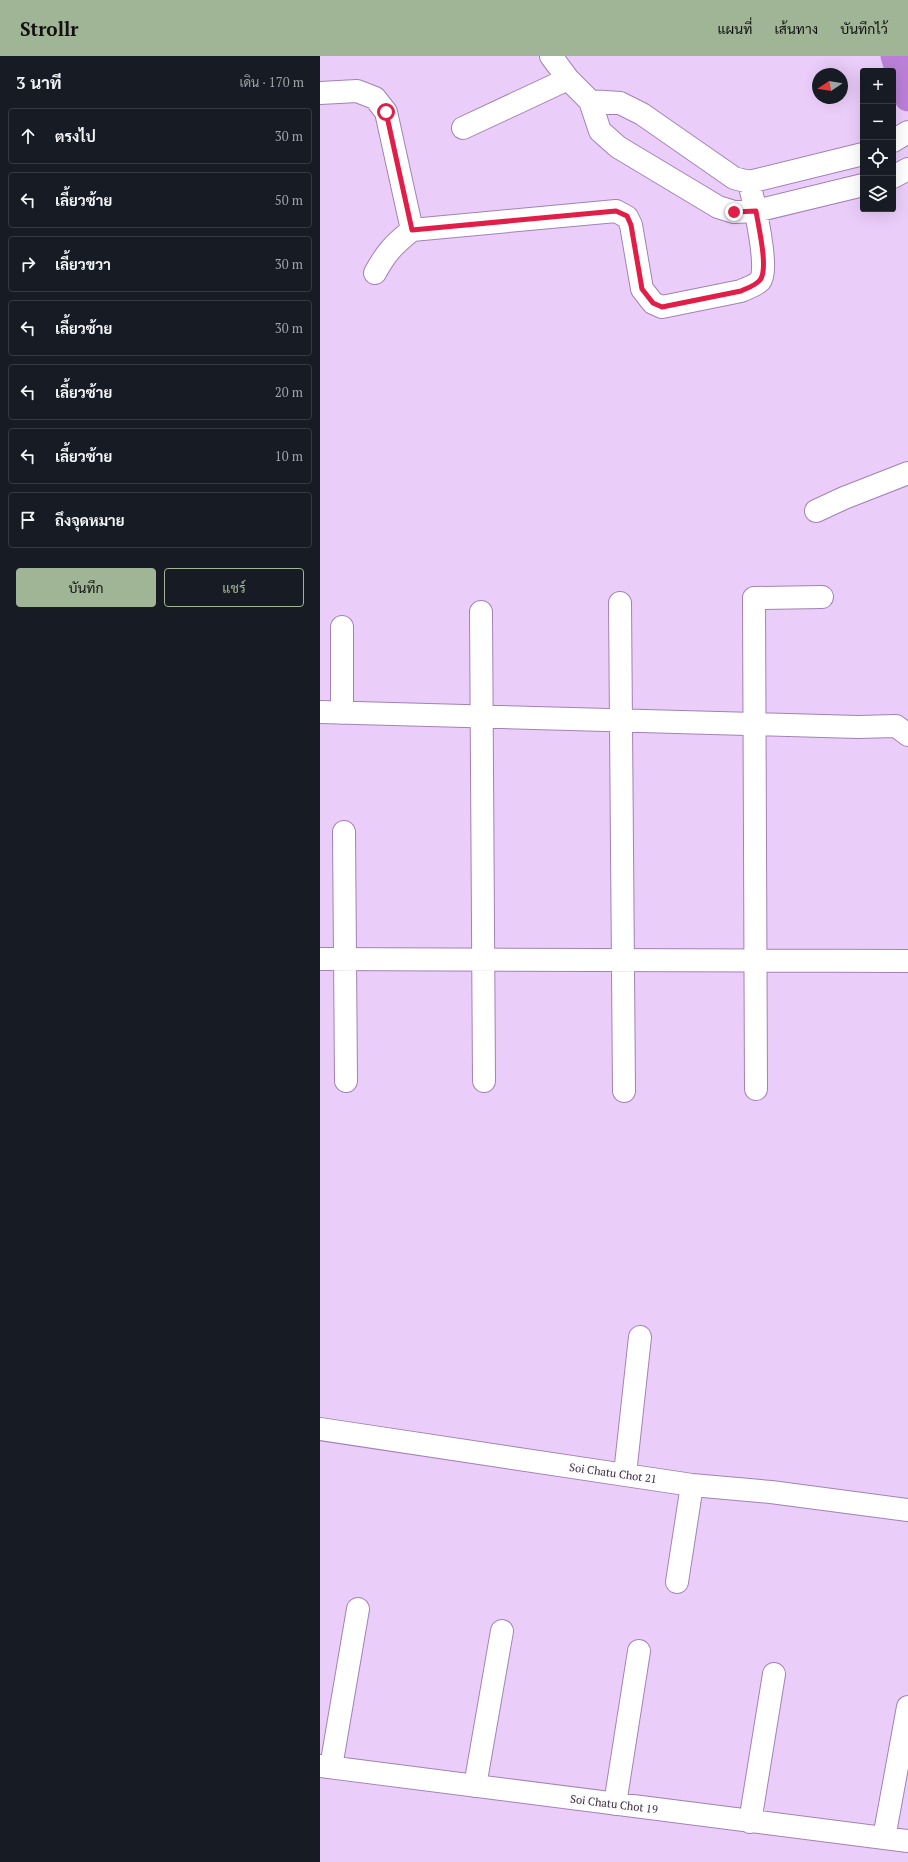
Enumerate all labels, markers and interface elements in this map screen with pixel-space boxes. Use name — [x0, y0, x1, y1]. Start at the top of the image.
text: Strollr — [20, 16, 78, 41]
text: แผนที่ — [717, 19, 752, 38]
text: เส้นทาง — [774, 19, 818, 38]
text: บันทึกไว้ — [840, 19, 888, 38]
north arrow — [812, 68, 848, 104]
map controls — [860, 68, 896, 212]
button: + — [860, 68, 896, 104]
text: 3 นาที — [16, 71, 61, 94]
text: เดิน · 170 m — [239, 73, 304, 91]
route start — [377, 103, 395, 121]
button: − — [860, 104, 896, 140]
icon: ahead — [17, 125, 39, 147]
text: ตรงไป — [55, 126, 96, 146]
text: 30 m — [275, 127, 303, 145]
button: locate — [860, 140, 896, 176]
button: layers — [860, 176, 896, 212]
icon: left — [17, 189, 39, 211]
text: เลี้ยวซ้าย — [55, 190, 112, 210]
text: 50 m — [275, 191, 303, 209]
route end — [725, 203, 743, 221]
icon: right — [17, 253, 39, 275]
text: เลี้ยวขวา — [55, 254, 111, 274]
text: 30 m — [275, 255, 303, 273]
icon: left — [17, 317, 39, 339]
text: เลี้ยวซ้าย — [55, 318, 112, 338]
text: 30 m — [275, 319, 303, 337]
icon: left — [17, 381, 39, 403]
text: เลี้ยวซ้าย — [55, 382, 112, 402]
text: 20 m — [275, 383, 303, 401]
icon: left — [17, 445, 39, 467]
text: เลี้ยวซ้าย — [55, 446, 112, 466]
text: 10 m — [275, 447, 303, 465]
icon: arrive — [17, 509, 39, 531]
text: ถึงจุดหมาย — [55, 510, 125, 530]
button: บันทึก — [16, 568, 156, 607]
button: แชร์ — [164, 568, 304, 607]
street label: Soi Chatu Chot 21 — [568, 1460, 658, 1486]
street label: Soi Chatu Chot 19 — [569, 1792, 659, 1816]

